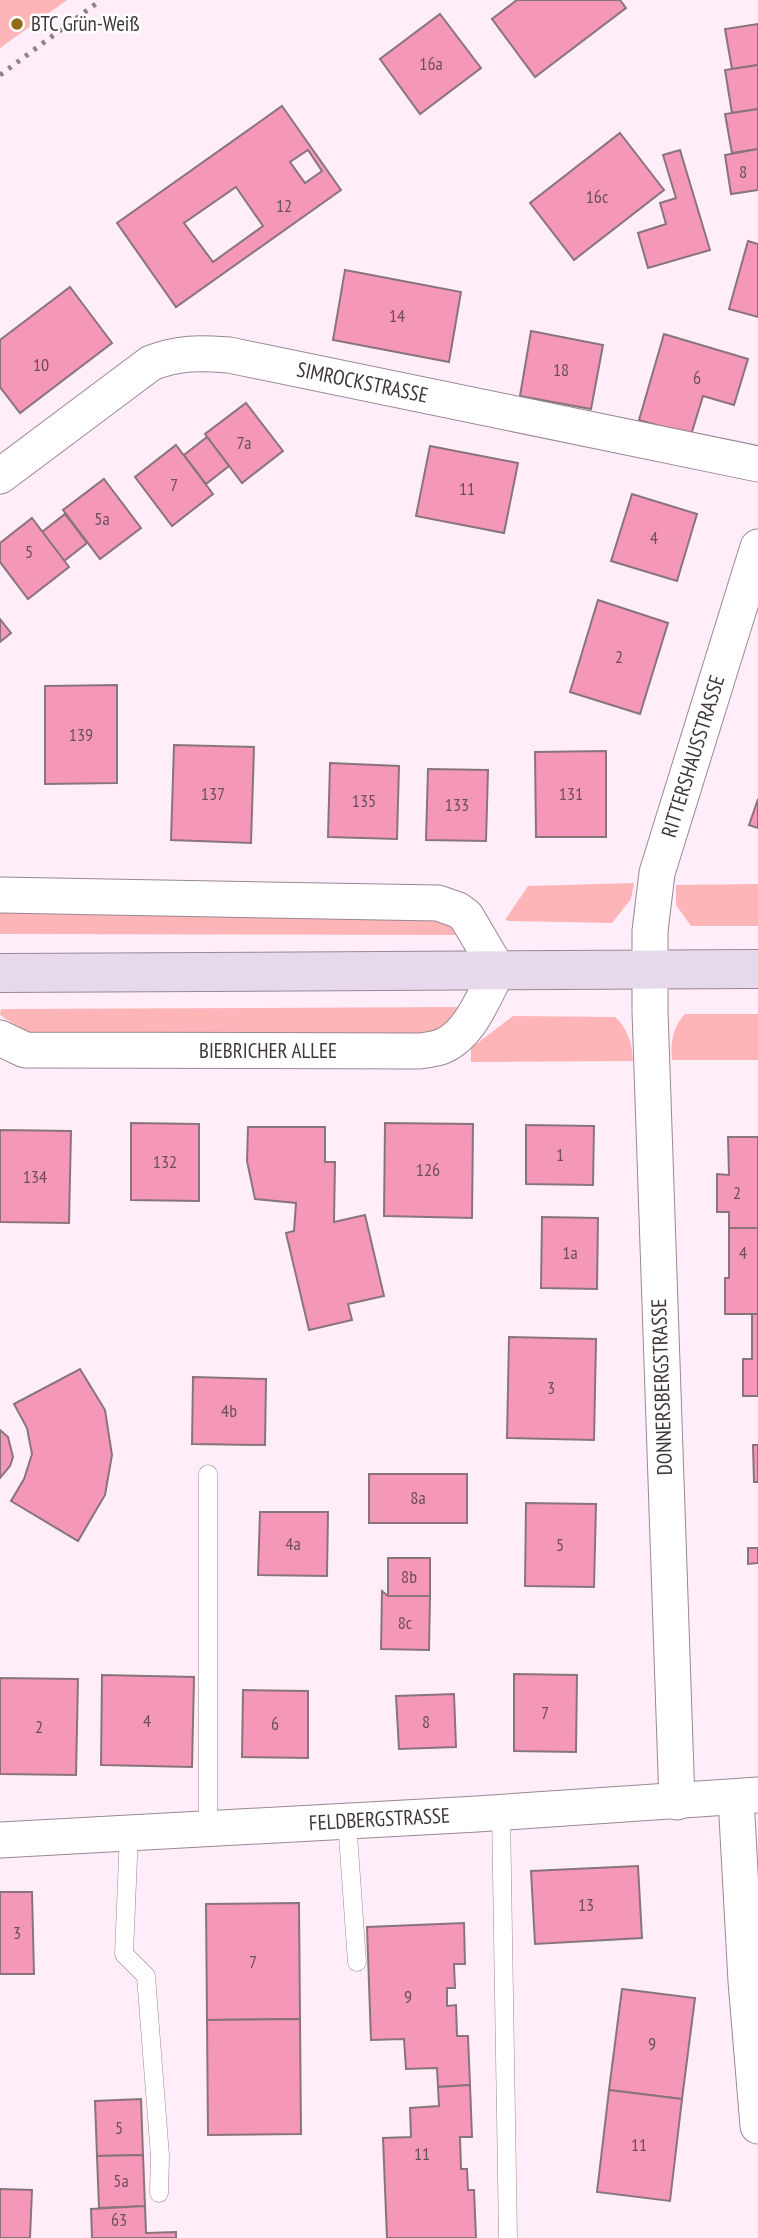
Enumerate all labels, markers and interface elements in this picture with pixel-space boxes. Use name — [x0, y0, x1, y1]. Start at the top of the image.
place label: BTC Grün-Weiß — [31, 10, 140, 37]
marker: BTC Grün-Weiß — [9, 16, 25, 32]
house number: 16a — [419, 52, 443, 75]
house number: 8 — [739, 160, 747, 183]
house number: 16c — [586, 185, 609, 208]
house number: 12 — [276, 194, 292, 217]
house number: 14 — [389, 304, 405, 327]
house number: 10 — [33, 353, 49, 376]
street label: SIMROCKSTRASSE — [295, 355, 431, 409]
house number: 18 — [553, 358, 569, 381]
house number: 6 — [693, 366, 701, 389]
house number: 7a — [236, 431, 252, 454]
house number: 7 — [170, 473, 178, 496]
house number: 11 — [459, 477, 475, 500]
house number: 5a — [94, 507, 110, 530]
house number: 4 — [650, 526, 658, 549]
house number: 5 — [25, 540, 33, 563]
house number: 2 — [615, 645, 623, 668]
street label: RITTERSHAUSSTRASSE — [655, 672, 730, 841]
house number: 139 — [69, 723, 93, 746]
house number: 137 — [201, 782, 225, 805]
house number: 131 — [559, 782, 583, 805]
house number: 135 — [352, 789, 376, 812]
house number: 133 — [445, 793, 469, 816]
street label: BIEBRICHER ALLEE — [199, 1037, 337, 1064]
house number: 1 — [556, 1143, 564, 1166]
house number: 132 — [153, 1150, 177, 1173]
house number: 126 — [416, 1158, 440, 1181]
house number: 134 — [23, 1165, 47, 1188]
house number: 2 — [733, 1181, 741, 1204]
house number: 1a — [562, 1241, 578, 1264]
house number: 4 — [739, 1241, 747, 1264]
street label: DONNERSBERGSTRASSE — [645, 1298, 678, 1476]
house number: 3 — [547, 1376, 555, 1399]
house number: 4b — [221, 1399, 237, 1422]
house number: 8a — [410, 1486, 426, 1509]
house number: 4a — [285, 1532, 301, 1555]
house number: 5 — [556, 1533, 564, 1556]
house number: 8b — [401, 1565, 417, 1588]
house number: 8c — [398, 1611, 413, 1634]
house number: 7 — [541, 1701, 549, 1724]
house number: 4 — [143, 1709, 151, 1732]
house number: 8 — [422, 1710, 430, 1733]
house number: 6 — [271, 1712, 279, 1735]
house number: 2 — [35, 1715, 43, 1738]
street label: FELDBERGSTRASSE — [308, 1801, 451, 1836]
house number: 13 — [578, 1893, 594, 1916]
house number: 3 — [13, 1921, 21, 1944]
house number: 7 — [249, 1950, 257, 1973]
house number: 9 — [404, 1985, 412, 2008]
house number: 9 — [648, 2032, 656, 2055]
house number: 5 — [115, 2116, 123, 2139]
house number: 11 — [631, 2133, 647, 2156]
house number: 11 — [414, 2142, 430, 2165]
house number: 5a — [113, 2169, 129, 2192]
house number: 63 — [111, 2208, 127, 2231]

